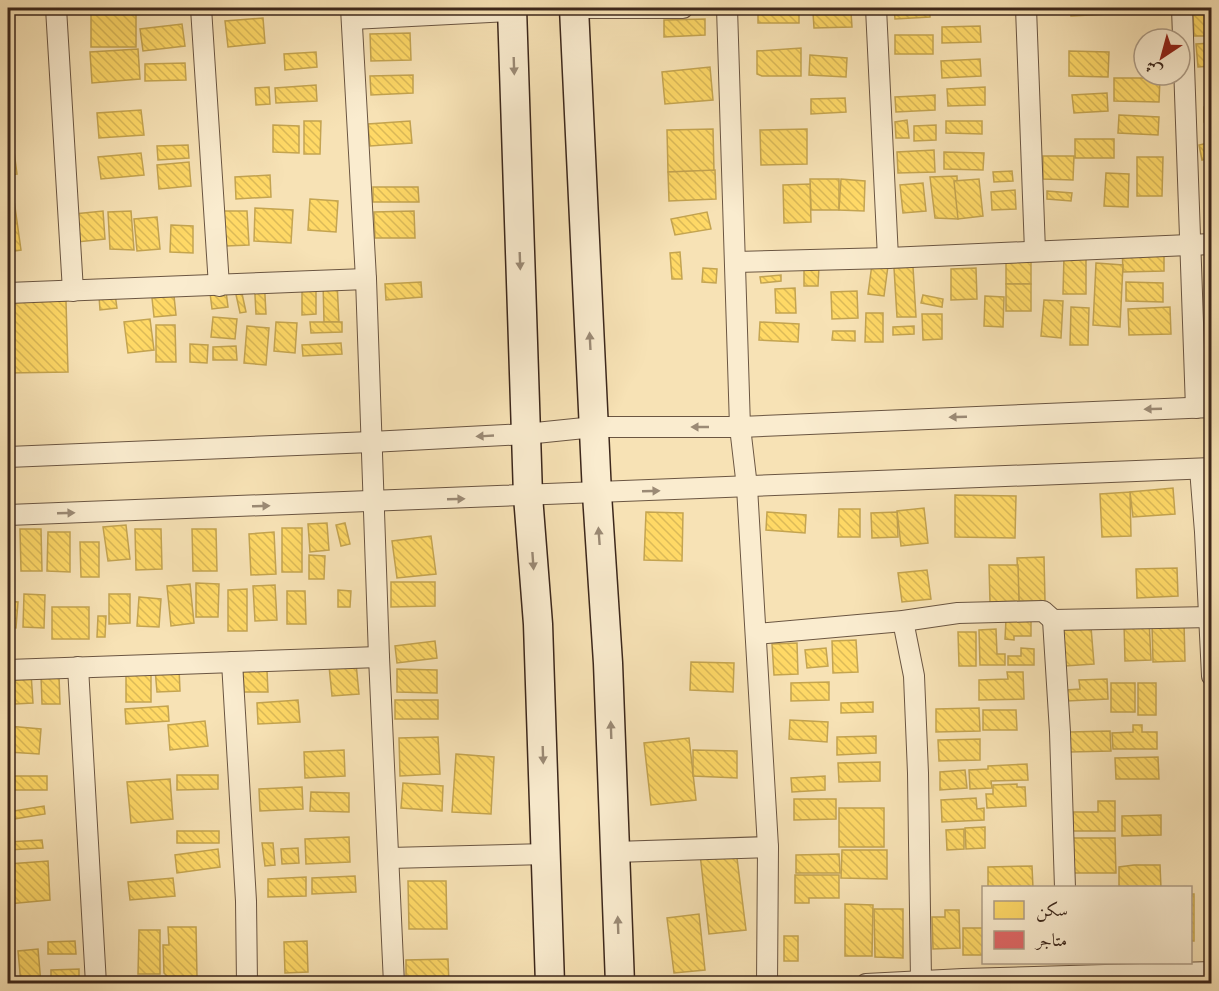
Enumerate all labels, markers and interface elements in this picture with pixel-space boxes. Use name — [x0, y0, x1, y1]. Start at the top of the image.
north arrow — [1132, 27, 1192, 87]
text: ش — [1141, 55, 1167, 82]
one-way arrow — [509, 56, 518, 75]
one-way arrow — [515, 251, 525, 270]
one-way arrow — [585, 331, 594, 350]
one-way arrow — [1144, 405, 1163, 414]
one-way arrow — [949, 413, 968, 422]
one-way arrow — [691, 422, 710, 432]
one-way arrow — [475, 431, 494, 440]
one-way arrow — [641, 487, 660, 496]
one-way arrow — [446, 494, 465, 504]
one-way arrow — [251, 501, 270, 511]
one-way arrow — [56, 509, 75, 518]
one-way arrow — [595, 526, 604, 545]
one-way arrow — [529, 551, 538, 570]
one-way arrow — [606, 721, 615, 740]
one-way arrow — [538, 746, 547, 765]
legend — [982, 886, 1192, 964]
text: سكن — [1036, 898, 1068, 922]
one-way arrow — [613, 916, 623, 935]
text: متاجر — [1034, 928, 1067, 952]

